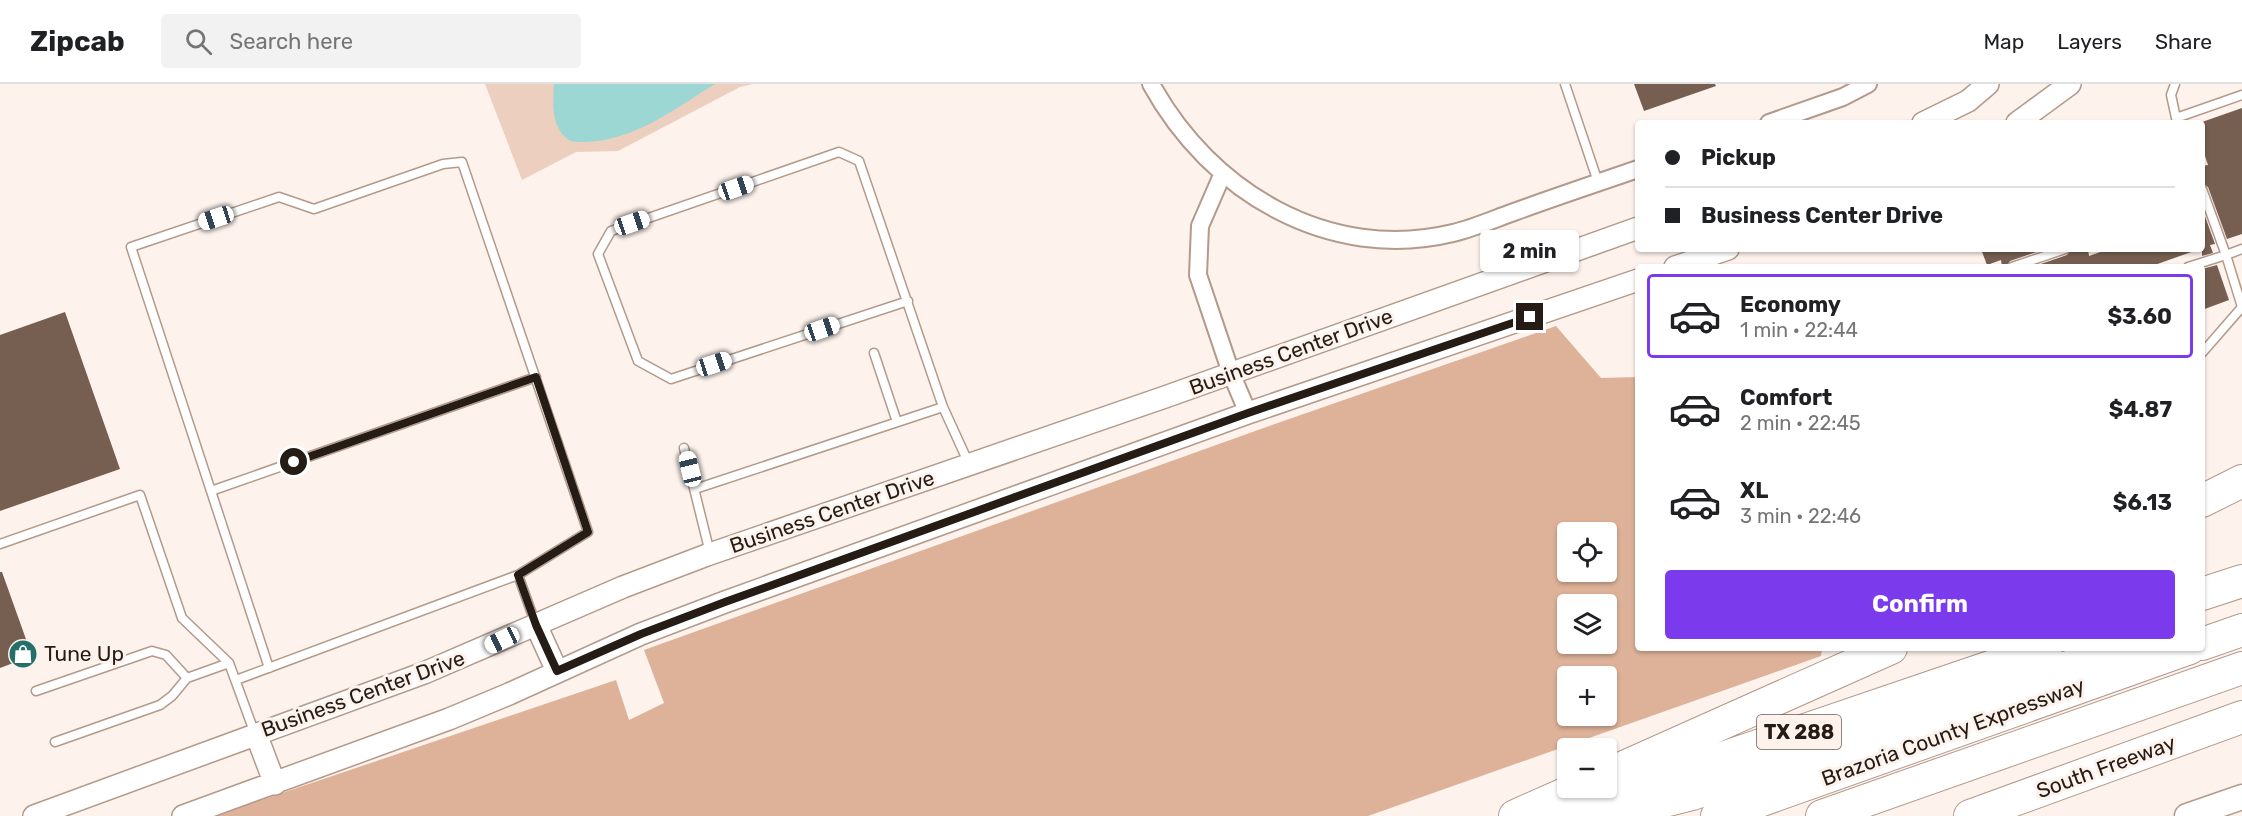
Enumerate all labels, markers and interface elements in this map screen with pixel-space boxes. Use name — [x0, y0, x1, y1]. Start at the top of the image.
search box — [161, 14, 581, 68]
text: Zipcab — [30, 25, 125, 58]
icon: search — [182, 25, 215, 58]
text: Search here — [230, 28, 353, 55]
text: Map — [1983, 29, 2024, 54]
text: Layers — [2057, 29, 2122, 54]
text: Share — [2155, 29, 2212, 54]
text: Pickup — [1701, 144, 1776, 171]
car — [716, 174, 756, 202]
text: Business Center Drive — [1701, 202, 1943, 229]
car — [196, 204, 236, 232]
car — [612, 209, 652, 237]
callout: 2 min — [1480, 230, 1580, 272]
text: 2 min — [1502, 239, 1557, 263]
icon: car — [1668, 289, 1722, 343]
text: Economy — [1740, 291, 1841, 318]
street label: Business Center Drive — [1186, 303, 1396, 400]
route end — [1516, 303, 1543, 330]
text: $3.60 — [2107, 303, 2172, 330]
car — [802, 315, 842, 343]
text: 1 min · 22:44 — [1740, 318, 1858, 342]
car — [694, 350, 734, 378]
icon: car — [1668, 382, 1722, 436]
text: Comfort — [1740, 384, 1832, 411]
text: $4.87 — [2109, 396, 2172, 423]
text: 2 min · 22:45 — [1740, 411, 1861, 435]
route start — [280, 448, 307, 475]
car — [677, 449, 703, 489]
street label: Business Center Drive — [726, 465, 938, 558]
icon: car — [1668, 475, 1722, 529]
text: XL — [1740, 477, 1768, 504]
text: $6.13 — [2113, 489, 2172, 516]
text: 3 min · 22:46 — [1740, 504, 1861, 528]
map controls — [1557, 522, 1617, 798]
button: locate — [1557, 522, 1617, 582]
button: Confirm — [1665, 570, 2175, 639]
button: layers — [1557, 594, 1617, 654]
car — [482, 624, 522, 656]
shop icon: Tune Up — [7, 638, 39, 670]
place label: Tune Up — [44, 641, 124, 666]
street label: Business Center Drive — [258, 645, 468, 742]
button: + — [1557, 666, 1617, 726]
street label: Brazoria County Expressway — [1818, 672, 2088, 791]
road number: TX 288 — [1757, 715, 1841, 749]
street label: South Freeway — [2033, 730, 2179, 803]
button: − — [1557, 738, 1617, 798]

